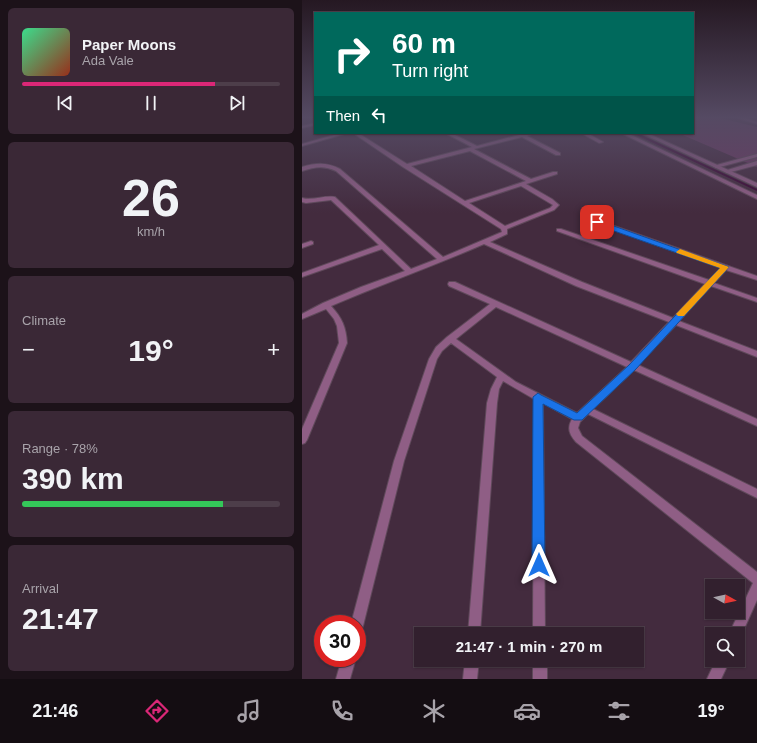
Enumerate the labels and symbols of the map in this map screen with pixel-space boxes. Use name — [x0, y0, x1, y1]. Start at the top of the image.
pin — [580, 205, 614, 239]
position arrow — [518, 544, 560, 586]
north arrow — [705, 579, 745, 619]
speed limit sign: 30 — [314, 615, 366, 667]

